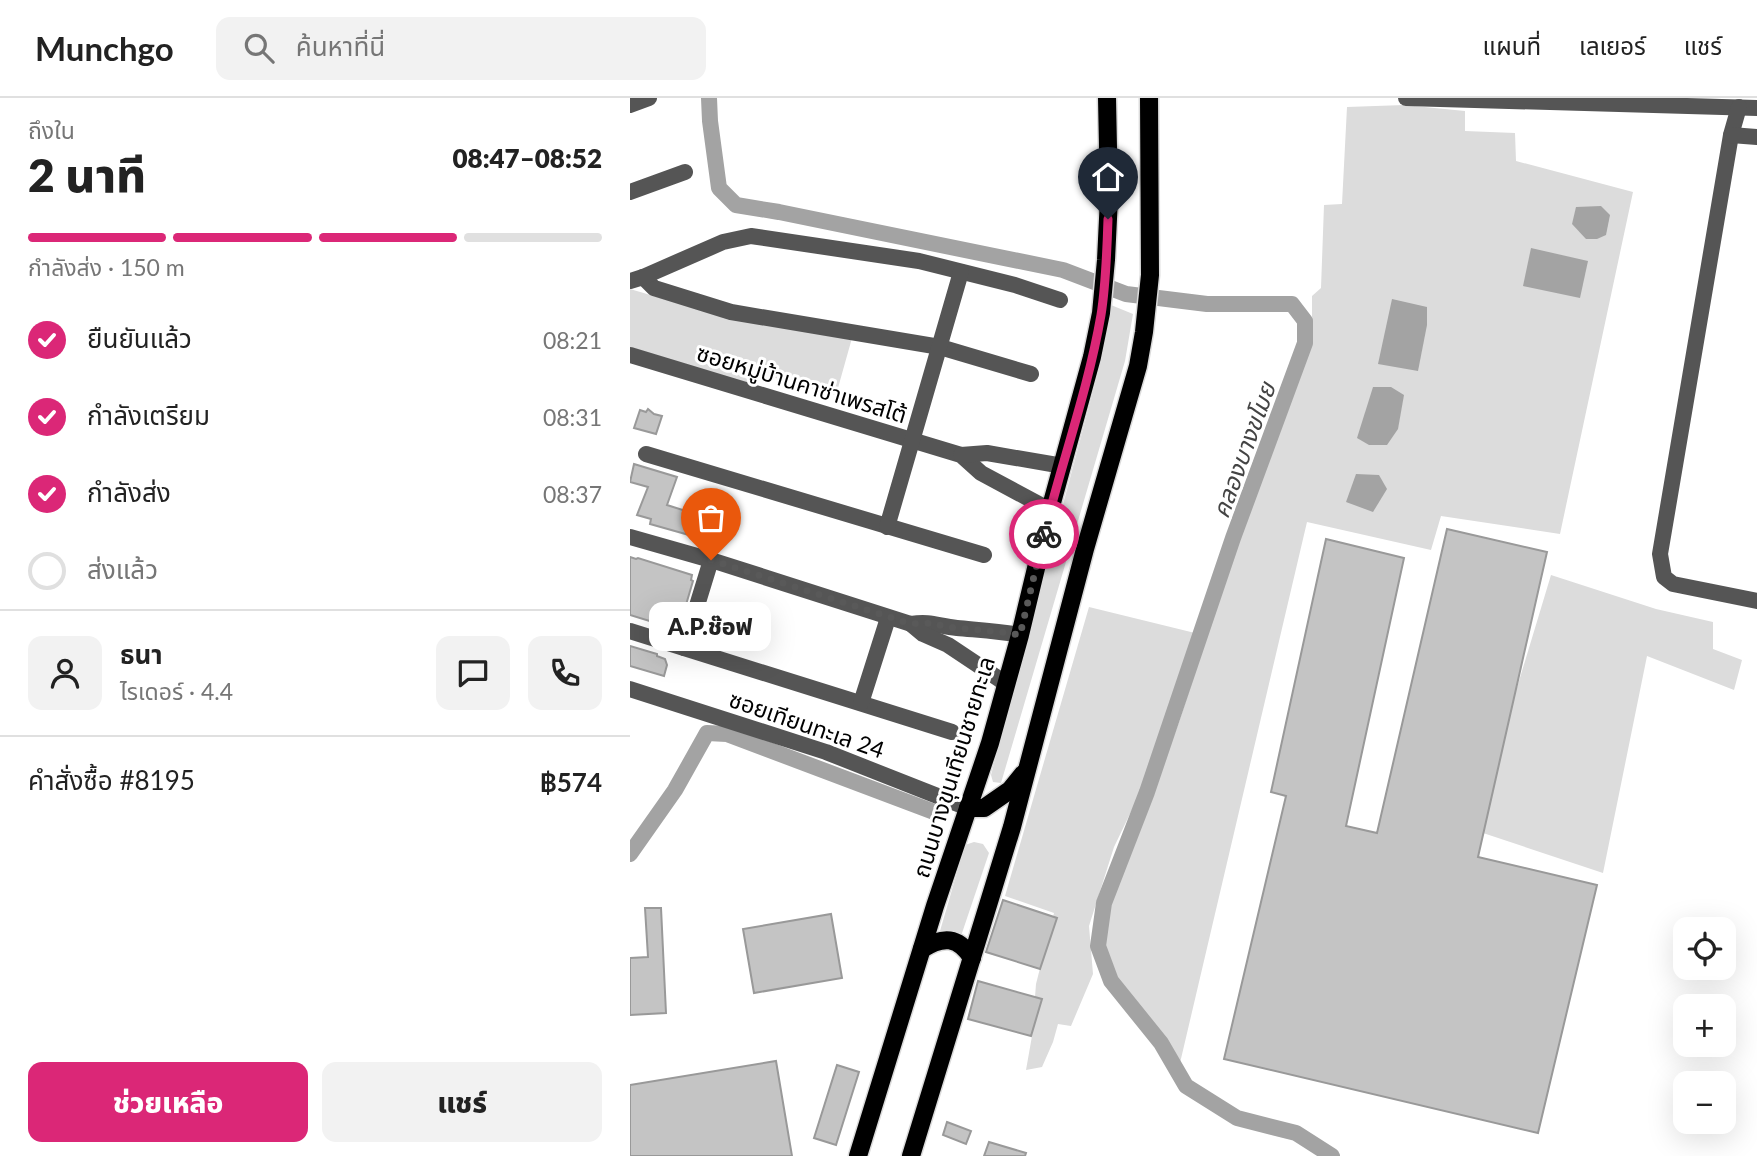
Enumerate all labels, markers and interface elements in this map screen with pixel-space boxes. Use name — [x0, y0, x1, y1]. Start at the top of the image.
search box — [216, 17, 706, 80]
text: Munchgo — [35, 28, 174, 68]
icon: search — [240, 29, 278, 67]
text: ค้นหาที่นี่ — [296, 30, 385, 62]
text: แผนที่ — [1483, 31, 1541, 60]
text: เลเยอร์ — [1579, 31, 1646, 60]
text: แชร์ — [1684, 31, 1722, 60]
text: ถึงใน — [28, 116, 75, 144]
text: 08:47–08:52 — [452, 142, 602, 174]
text: 2 นาที — [28, 147, 146, 202]
pin — [1078, 147, 1138, 219]
icon: home — [1089, 158, 1127, 196]
text: กำลังส่ง · 150 m — [28, 253, 185, 281]
icon: check — [28, 321, 66, 359]
text: ยืนยันแล้ว — [87, 322, 192, 354]
text: 08:21 — [543, 326, 602, 354]
street label: ซอยหมู่บ้านคาซ่าเพรสโต้ — [693, 338, 911, 430]
water label: คลองบางขโมย — [1205, 377, 1281, 522]
icon: check — [28, 398, 66, 436]
text: กำลังเตรียม — [87, 399, 210, 431]
text: 08:31 — [543, 403, 602, 431]
icon: check — [28, 475, 66, 513]
text: กำลังส่ง — [87, 476, 171, 508]
text: 08:37 — [543, 480, 602, 508]
pin — [681, 488, 741, 560]
icon: bag — [692, 499, 730, 537]
courier — [1009, 499, 1079, 569]
icon: bike — [1025, 515, 1063, 553]
text: ส่งแล้ว — [87, 553, 158, 585]
callout: A.P.ช๊อฟ — [650, 602, 772, 651]
text: A.P.ช๊อฟ — [668, 612, 752, 640]
button: person — [28, 636, 102, 710]
button: chat — [436, 636, 510, 710]
button: phone — [528, 636, 602, 710]
text: ธนา — [120, 638, 163, 670]
street label: ถนนบางขุนเทียนชายทะเล — [906, 653, 1001, 881]
text: ไรเดอร์ · 4.4 — [120, 677, 233, 705]
street label: ซอยเทียนทะเล 24 — [726, 684, 888, 764]
text: คำสั่งซื้อ #8195 — [28, 764, 195, 796]
text: ฿574 — [539, 766, 602, 798]
map controls — [1673, 917, 1736, 1134]
button: locate — [1673, 917, 1736, 980]
button: + — [1673, 994, 1736, 1057]
button: ช่วยเหลือ — [28, 1062, 308, 1142]
button: แชร์ — [322, 1062, 602, 1142]
button: − — [1673, 1071, 1736, 1134]

